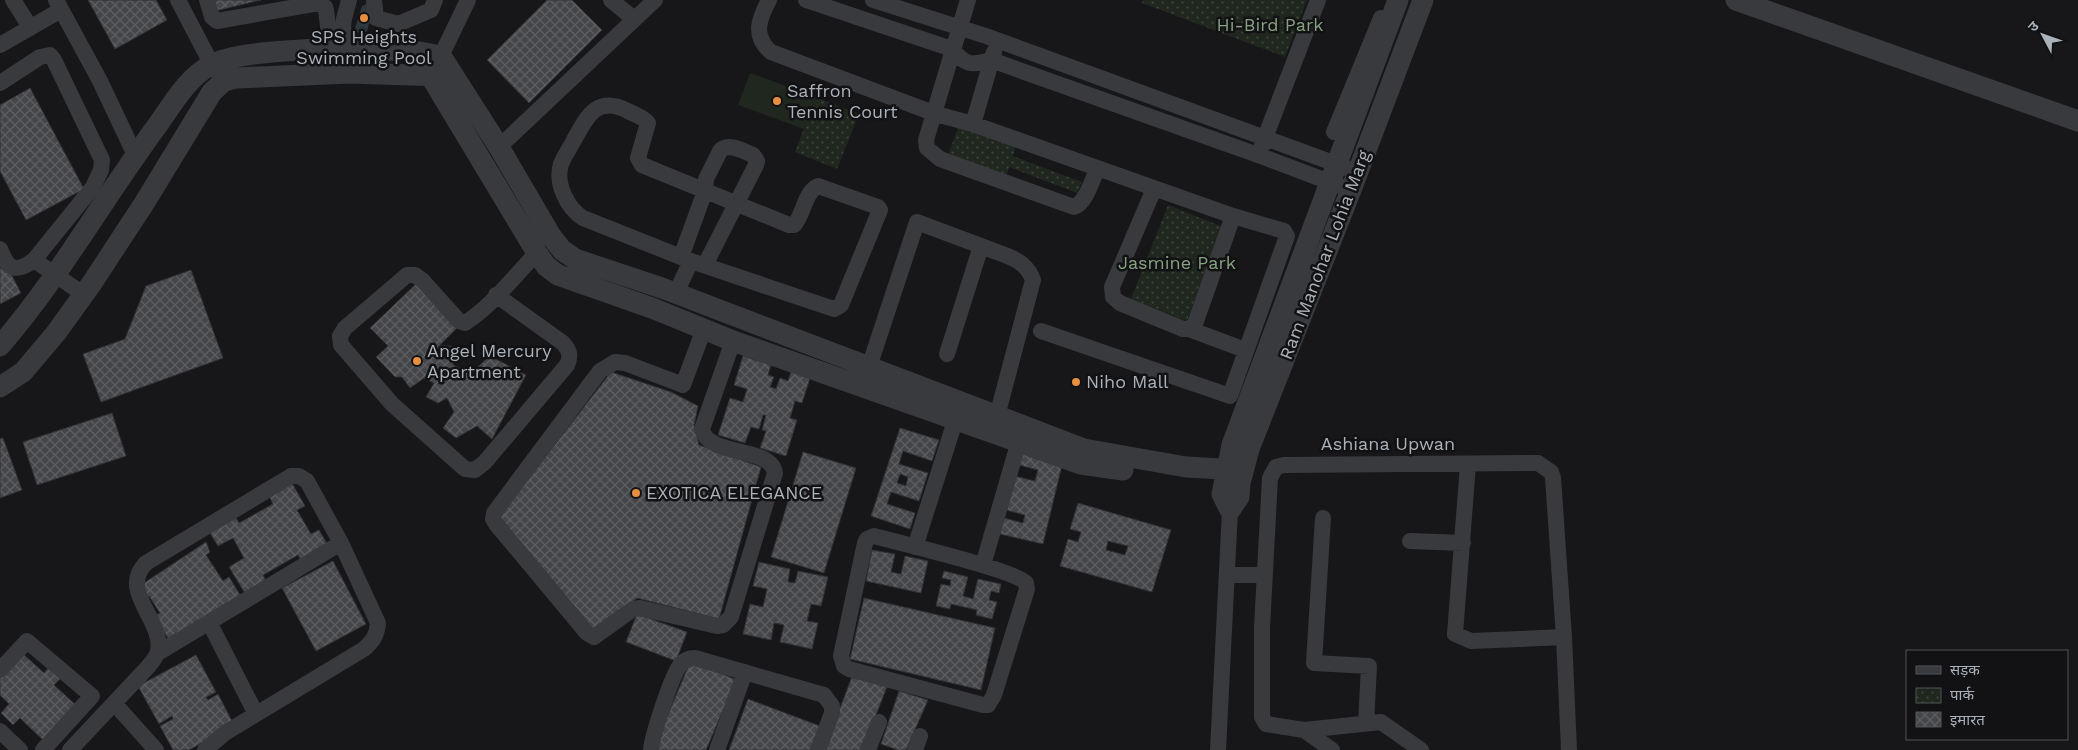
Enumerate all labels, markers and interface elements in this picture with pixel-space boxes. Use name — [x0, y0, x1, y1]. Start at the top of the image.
north arrow — [2018, 10, 2068, 60]
marker: SPS Heights Swimming Pool — [358, 12, 370, 24]
park label: Hi-Bird Park — [1217, 14, 1323, 35]
text: उ — [2024, 18, 2042, 35]
place label: SPS Heights Swimming Pool — [296, 26, 432, 68]
place label: Saffron Tennis Court — [787, 80, 898, 122]
marker: Saffron Tennis Court — [771, 95, 783, 107]
street label: Ram Manohar Lohia Marg — [1275, 147, 1374, 362]
park label: Jasmine Park — [1118, 252, 1236, 273]
place label: Angel Mercury Apartment — [427, 340, 552, 382]
marker: Angel Mercury Apartment — [411, 355, 423, 367]
place label: Niho Mall — [1086, 371, 1169, 392]
marker: Niho Mall — [1070, 376, 1082, 388]
street label: Ashiana Upwan — [1321, 433, 1455, 454]
place label: EXOTICA ELEGANCE — [646, 482, 822, 503]
marker: EXOTICA ELEGANCE — [630, 487, 642, 499]
legend — [1906, 650, 2068, 740]
text: सड़क — [1950, 661, 1980, 679]
text: पार्क — [1950, 686, 1974, 704]
text: इमारत — [1950, 711, 1985, 729]

